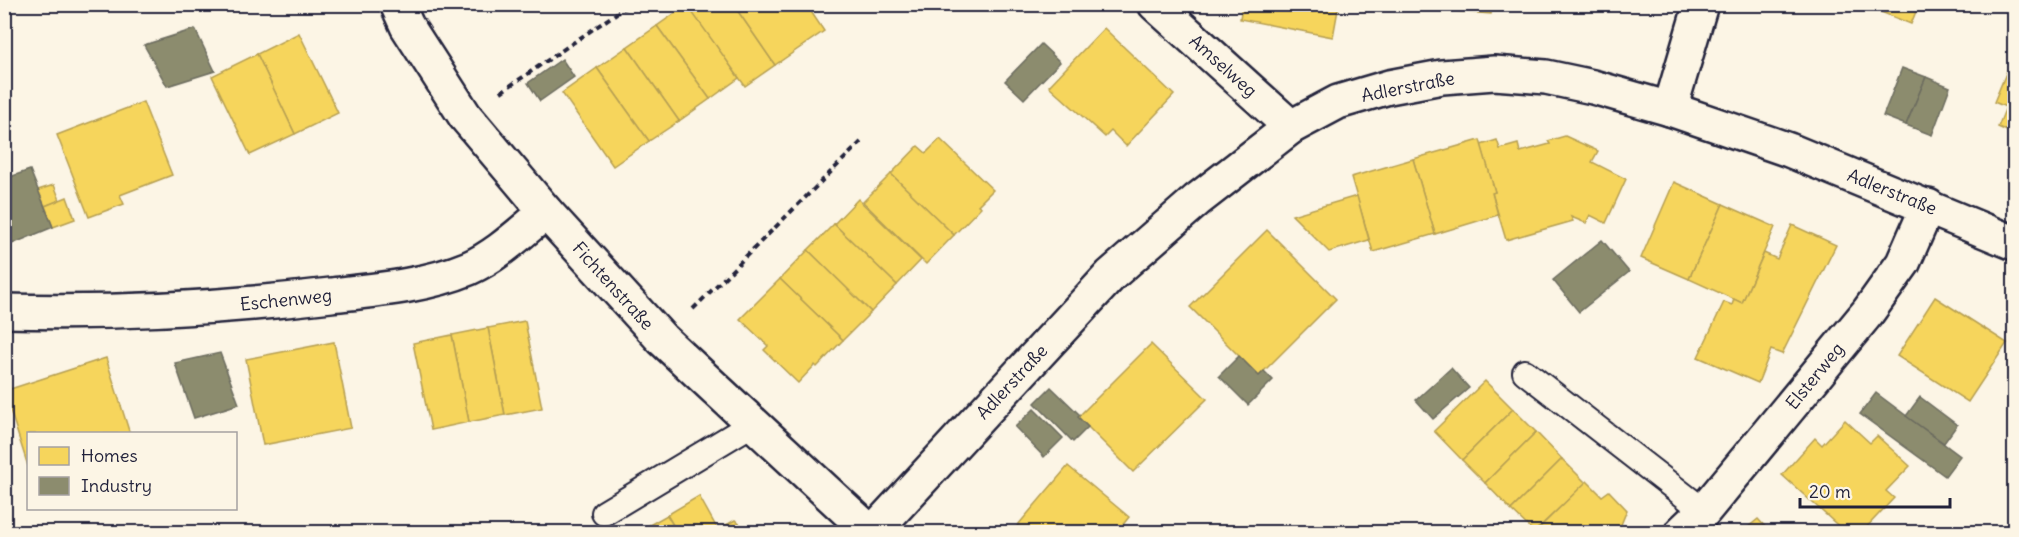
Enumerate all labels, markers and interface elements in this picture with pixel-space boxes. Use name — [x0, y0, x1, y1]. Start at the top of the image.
street label: Amselweg — [1185, 29, 1262, 102]
street label: Adlerstraße — [1359, 66, 1456, 107]
street label: Adlerstraße — [1844, 163, 1940, 220]
street label: Fichtenstraße — [568, 237, 659, 335]
street label: Eschenweg — [239, 283, 333, 316]
street label: Elsterweg — [1781, 338, 1849, 414]
street label: Adlerstraße — [971, 339, 1052, 424]
legend — [27, 432, 237, 510]
text: Homes — [81, 444, 138, 467]
scale bar — [1800, 471, 1950, 509]
text: Industry — [81, 474, 152, 497]
text: 20 m — [1809, 480, 1851, 503]

